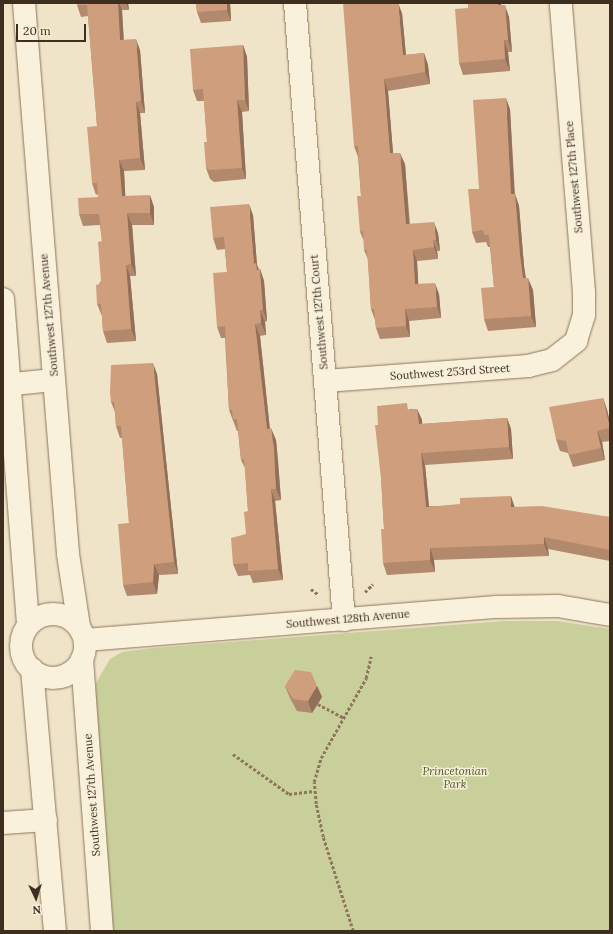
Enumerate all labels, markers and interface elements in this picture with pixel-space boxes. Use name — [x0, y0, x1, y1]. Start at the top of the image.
scale bar — [18, 16, 88, 42]
text: 20 m — [23, 23, 51, 38]
street label: Southwest 127th Place — [563, 120, 585, 234]
street label: Southwest 127th Avenue — [37, 253, 61, 377]
street label: Southwest 127th Court — [307, 254, 331, 370]
street label: Southwest 253rd Street — [390, 361, 510, 383]
street label: Southwest 128th Avenue — [286, 607, 410, 631]
street label: Southwest 127th Avenue — [81, 733, 103, 857]
park label: Princetonian Park — [422, 765, 488, 791]
north arrow — [16, 878, 56, 918]
text: N — [32, 903, 42, 917]

